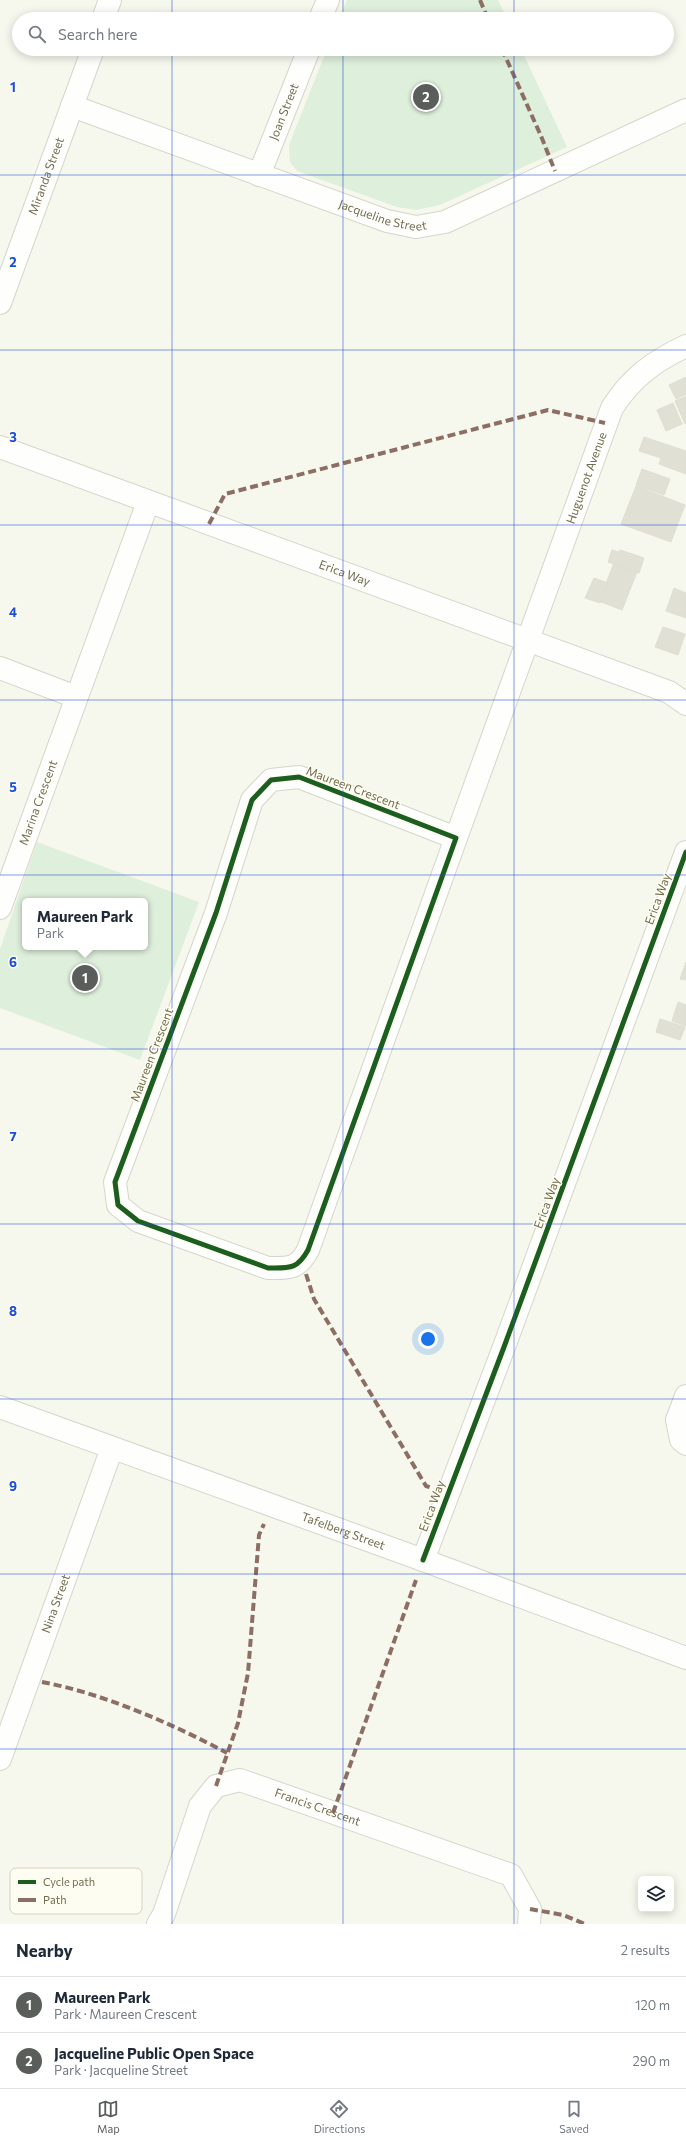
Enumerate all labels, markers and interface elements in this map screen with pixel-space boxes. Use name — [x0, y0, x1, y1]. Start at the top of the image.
search box — [12, 12, 674, 56]
icon: search — [26, 23, 48, 45]
text: Search here — [58, 25, 137, 43]
text: 1 — [10, 79, 16, 95]
street label: Joan Street — [266, 81, 301, 142]
pin: 2 — [413, 82, 439, 112]
street label: Miranda Street — [25, 135, 66, 217]
street label: Jacqueline Street — [337, 196, 428, 233]
text: 2 — [9, 254, 17, 270]
text: 3 — [9, 429, 17, 445]
street label: Huguenot Avenue — [563, 430, 609, 525]
street label: Erica Way — [317, 556, 372, 588]
text: 4 — [9, 604, 17, 620]
street label: Marina Crescent — [15, 758, 59, 847]
street label: Maureen Crescent — [304, 763, 402, 811]
text: 5 — [9, 779, 17, 795]
street label: Erica Way — [641, 871, 673, 926]
popup — [22, 898, 148, 950]
text: Maureen Park — [37, 907, 133, 925]
text: Park — [37, 925, 64, 941]
text: 6 — [9, 954, 17, 970]
pin: 1 — [72, 963, 98, 993]
street label: Maureen Crescent — [127, 1006, 175, 1104]
text: 7 — [9, 1128, 17, 1144]
street label: Erica Way — [530, 1175, 562, 1230]
text: 8 — [9, 1303, 17, 1319]
your location — [418, 1329, 438, 1349]
text: 9 — [9, 1478, 17, 1494]
street label: Erica Way — [415, 1478, 447, 1533]
street label: Tafelberg Street — [300, 1509, 387, 1552]
street label: Nina Street — [38, 1572, 72, 1635]
street label: Francis Crescent — [273, 1785, 363, 1828]
legend — [10, 1868, 142, 1914]
text: Cycle path — [43, 1875, 95, 1888]
map controls — [638, 1876, 674, 1912]
button: layers — [638, 1876, 674, 1912]
text: Path — [43, 1893, 66, 1906]
text: Nearby — [16, 1940, 73, 1961]
text: 2 results — [621, 1942, 670, 1958]
text: Maureen Park — [54, 1988, 151, 2006]
text: 1 — [26, 1997, 32, 2013]
text: 120 m — [635, 1997, 670, 2013]
text: Park · Maureen Crescent — [54, 2006, 197, 2022]
text: Jacqueline Public Open Space — [54, 2044, 254, 2062]
text: 2 — [25, 2053, 33, 2069]
text: 290 m — [633, 2053, 670, 2069]
text: Park · Jacqueline Street — [54, 2062, 188, 2078]
tab: Map — [97, 2098, 120, 2135]
tab: Directions — [314, 2098, 365, 2135]
tab: Saved — [559, 2098, 589, 2135]

